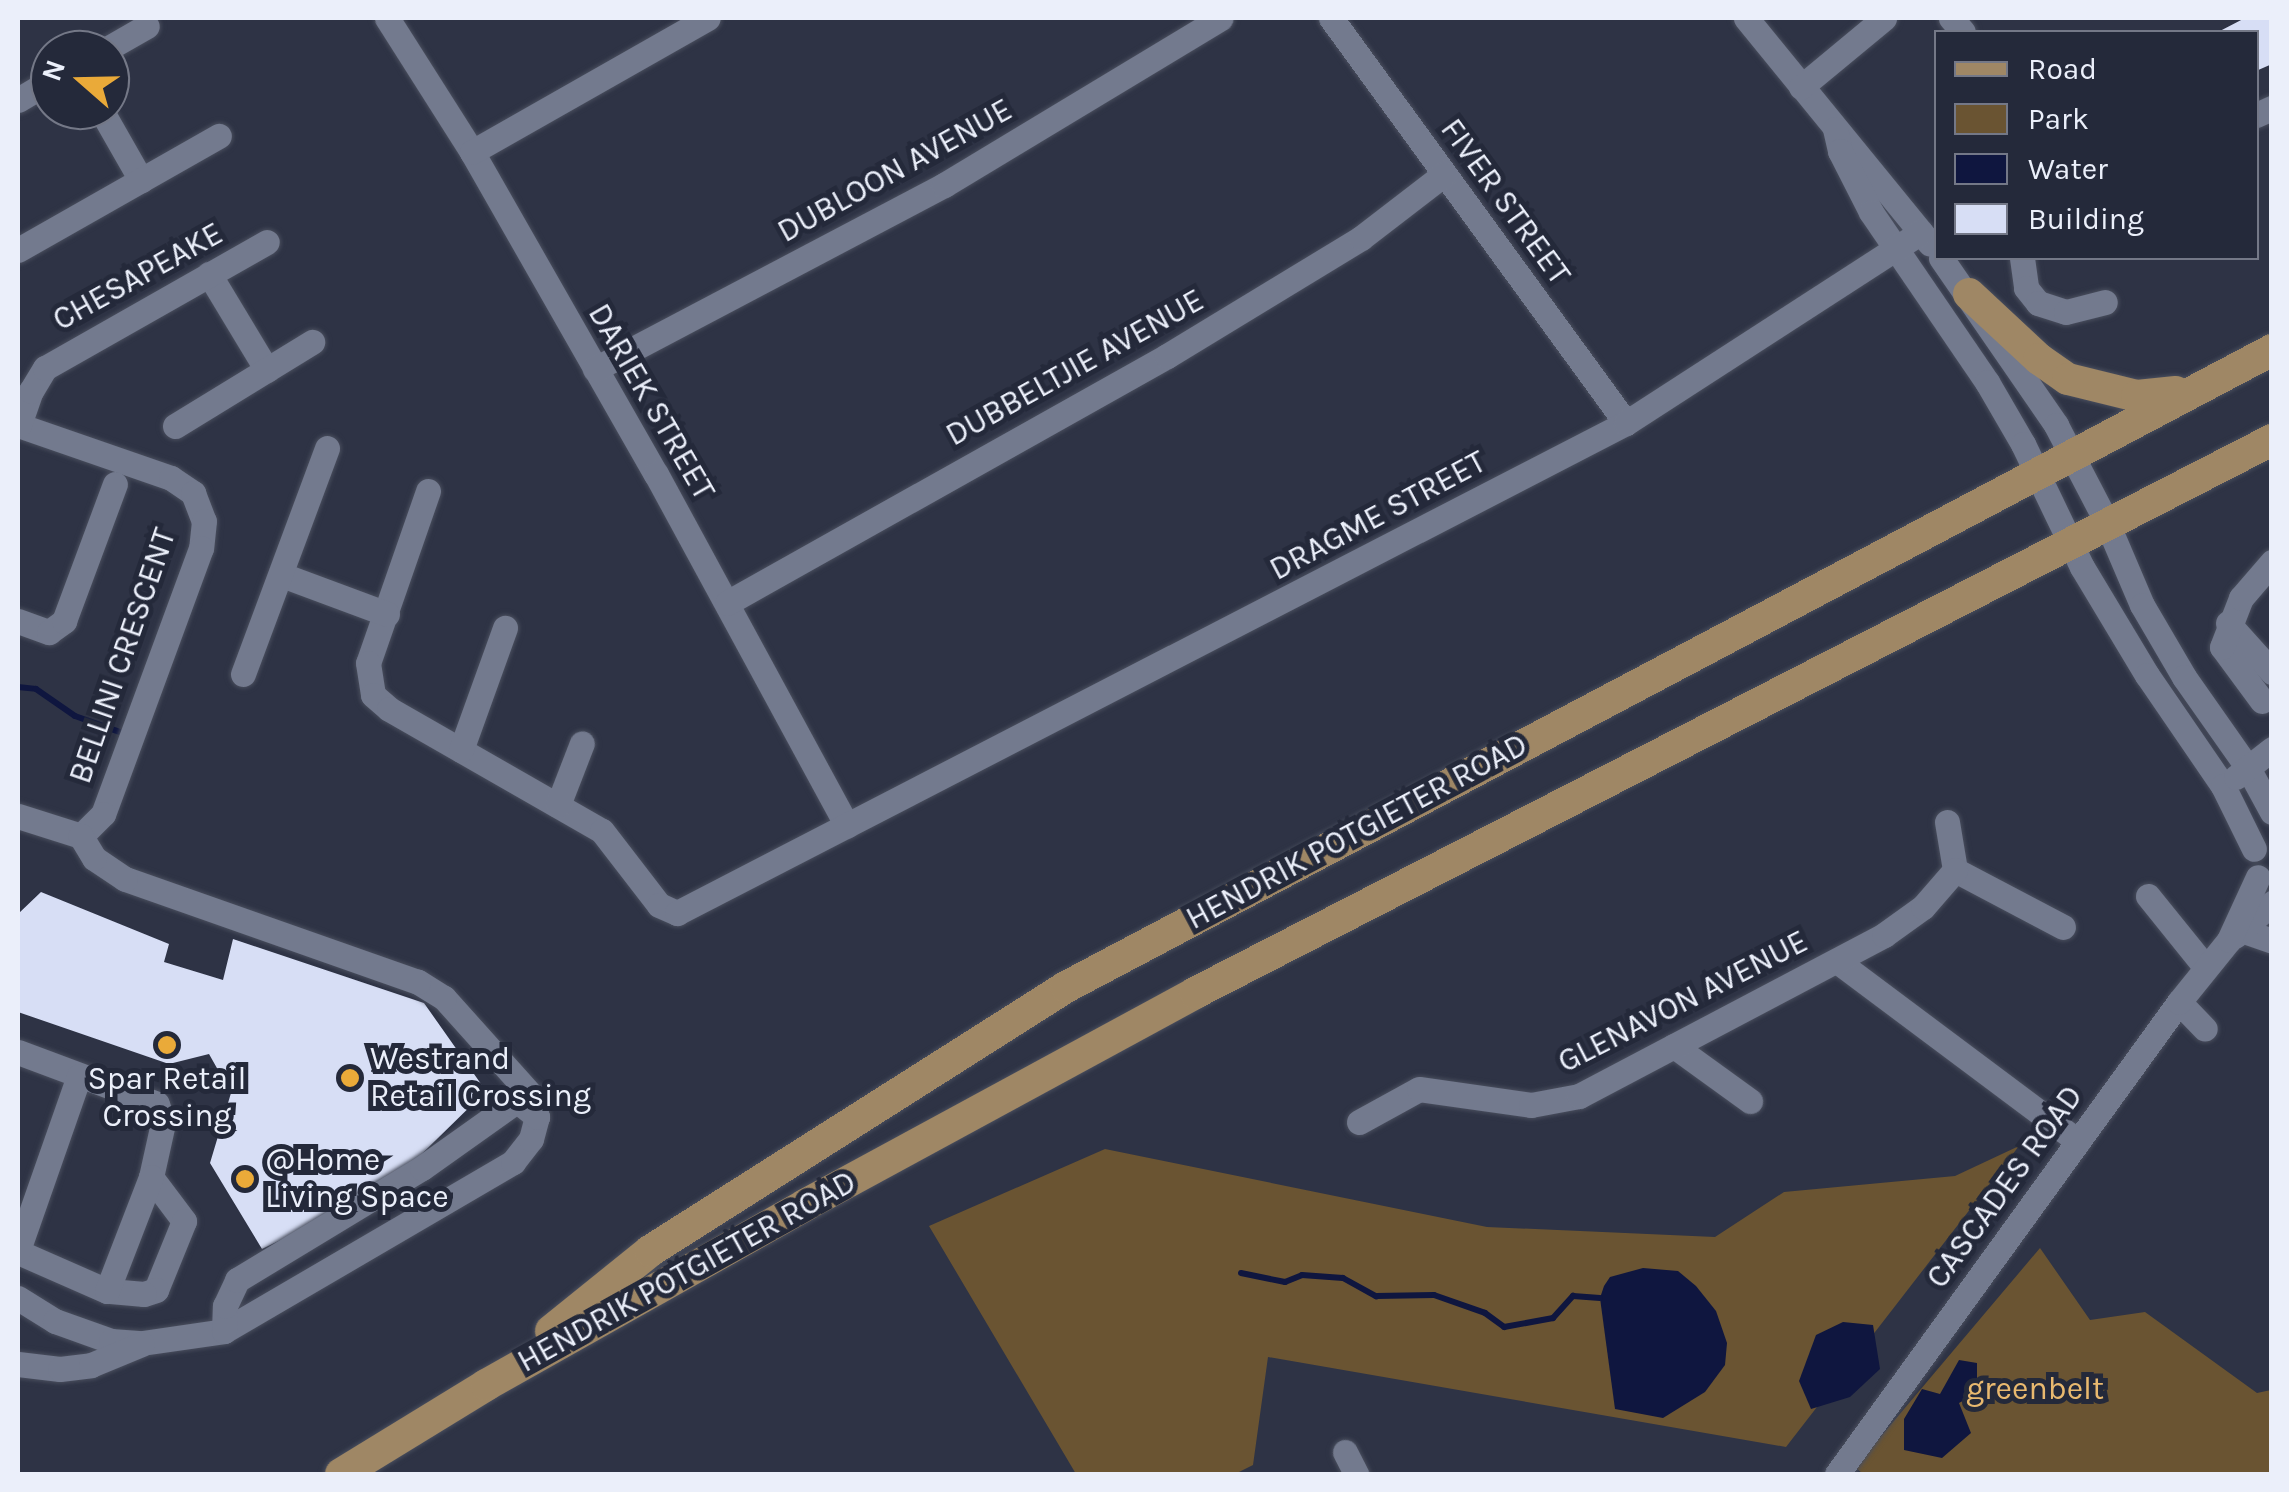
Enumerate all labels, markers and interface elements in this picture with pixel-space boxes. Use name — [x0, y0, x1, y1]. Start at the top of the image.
north arrow — [30, 30, 130, 130]
legend — [1934, 30, 2259, 260]
text: Road — [2028, 51, 2097, 87]
text: N — [34, 55, 72, 85]
street label: DUBLOON AVENUE — [771, 91, 1019, 251]
text: Park — [2028, 101, 2089, 137]
street label: FIVER STREET — [1432, 111, 1578, 293]
text: Water — [2028, 151, 2108, 187]
text: Building — [2028, 201, 2144, 237]
street label: CHESAPEAKE — [46, 215, 230, 339]
street label: DUBBELTJIE AVENUE — [939, 281, 1211, 455]
street label: DARIEK STREET — [579, 297, 723, 507]
street label: DRAGME STREET — [1263, 443, 1493, 589]
street label: BELLINI CRESCENT — [61, 523, 185, 789]
street label: HENDRIK POTGIETER ROAD — [1180, 726, 1534, 938]
street label: GLENAVON AVENUE — [1552, 922, 1814, 1082]
marker: Spar Retail Crossing — [156, 1034, 178, 1056]
place label: Westrand Retail Crossing — [370, 1041, 591, 1116]
place label: Spar Retail Crossing — [87, 1061, 247, 1136]
marker: Westrand Retail Crossing — [339, 1067, 361, 1089]
street label: CASCADES ROAD — [1919, 1078, 2091, 1296]
place label: @Home Living Space — [265, 1142, 449, 1217]
street label: HENDRIK POTGIETER ROAD — [511, 1163, 863, 1381]
marker: @Home Living Space — [234, 1168, 256, 1190]
park label: greenbelt — [1966, 1370, 2104, 1408]

